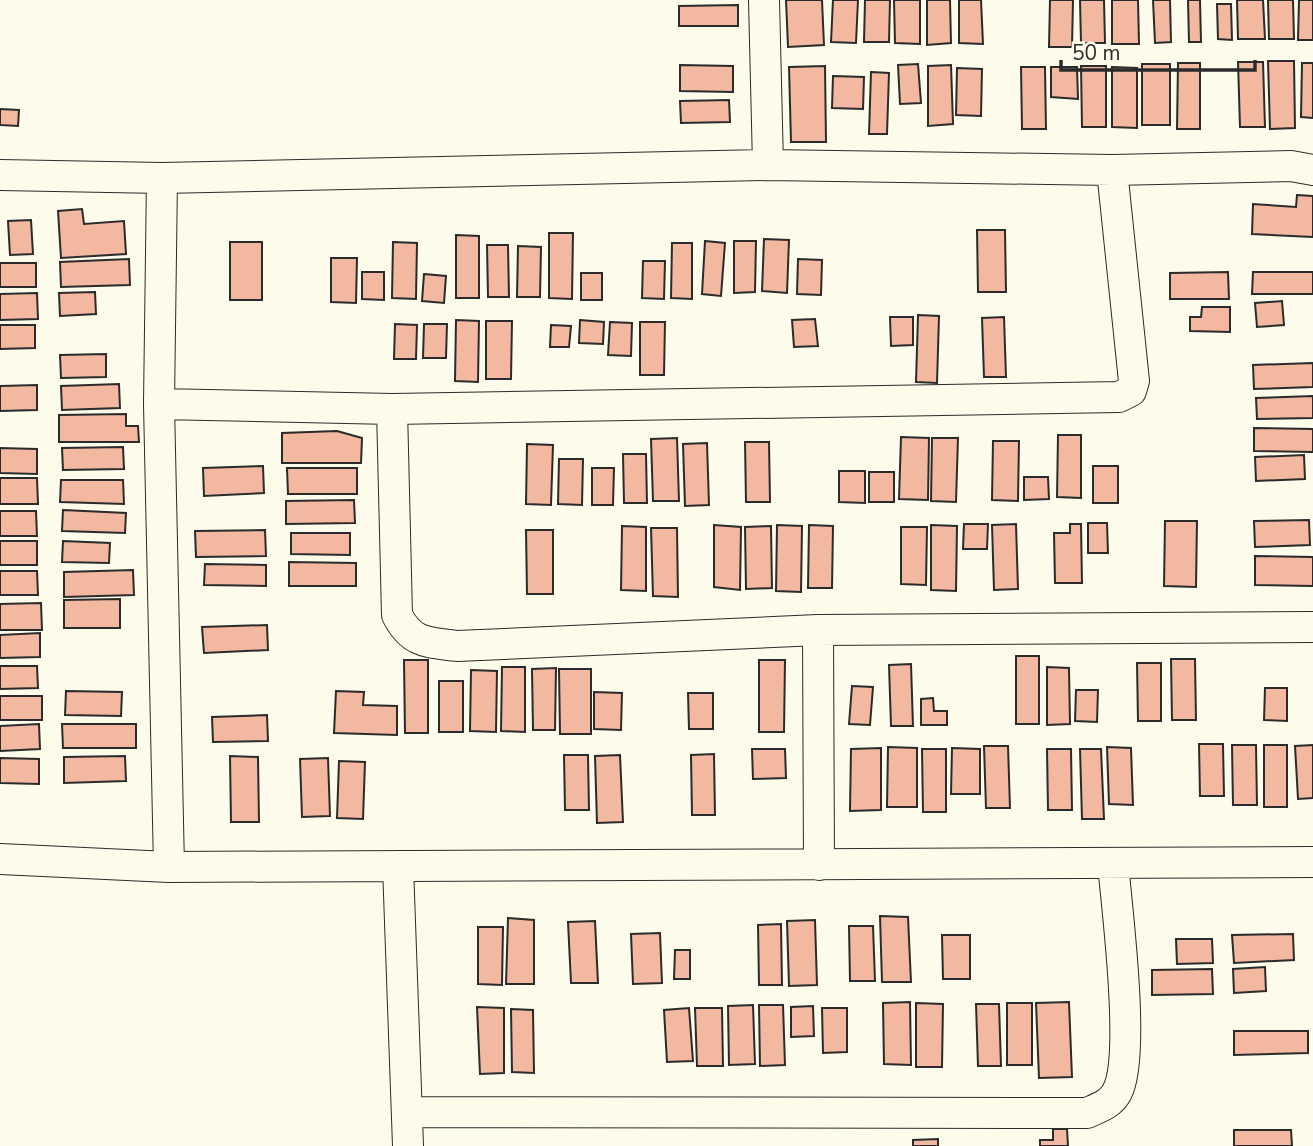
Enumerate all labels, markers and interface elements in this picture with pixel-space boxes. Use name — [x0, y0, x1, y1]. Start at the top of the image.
scale bar — [1061, 28, 1255, 72]
text: 50 m — [1072, 39, 1121, 67]

